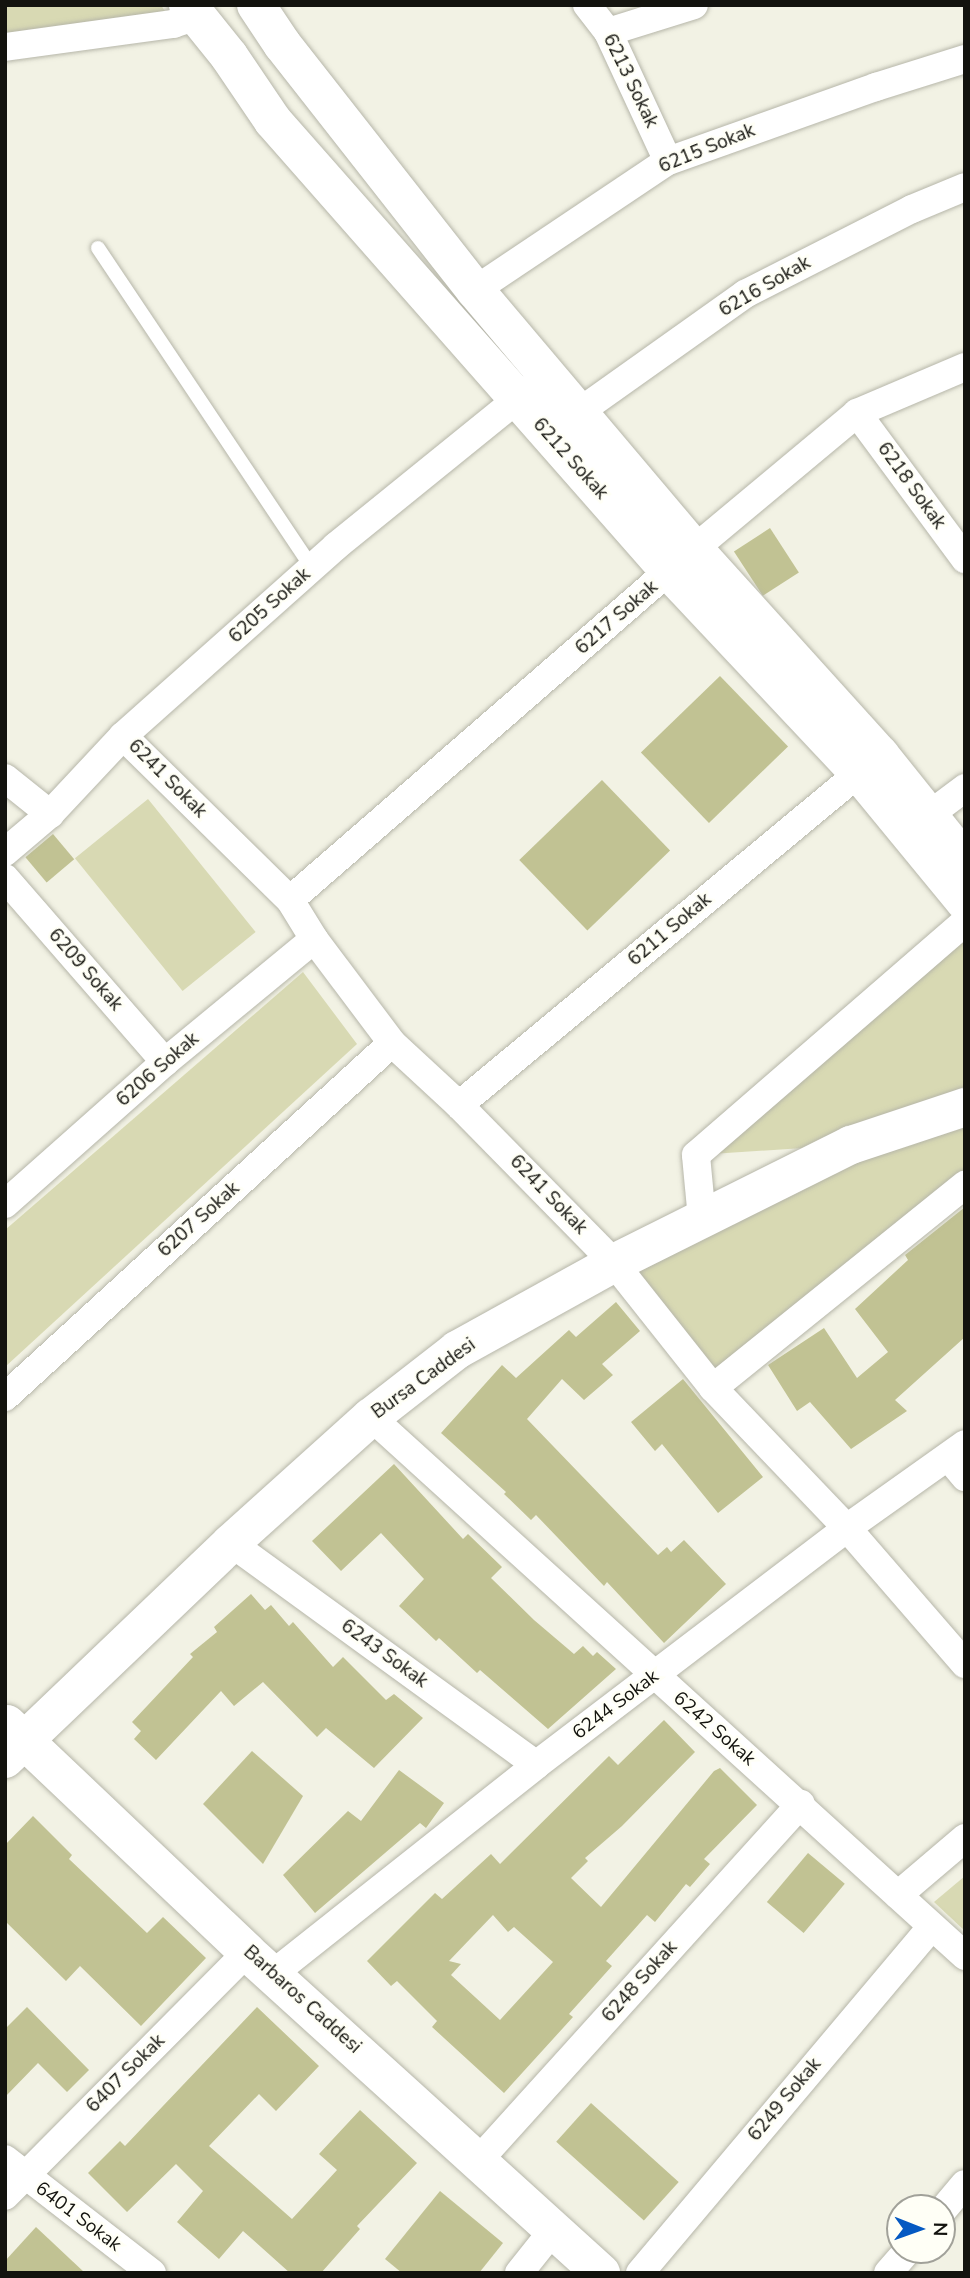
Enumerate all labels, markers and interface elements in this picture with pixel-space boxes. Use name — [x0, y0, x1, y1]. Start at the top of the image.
street label: 6213 Sokak — [597, 30, 663, 132]
street label: 6215 Sokak — [656, 119, 758, 179]
street label: 6216 Sokak — [715, 252, 815, 322]
street label: 6212 Sokak — [528, 414, 612, 504]
street label: 6218 Sokak — [872, 438, 950, 534]
street label: 6205 Sokak — [225, 564, 315, 648]
street label: 6217 Sokak — [571, 576, 663, 660]
street label: 6241 Sokak — [123, 735, 211, 823]
street label: 6211 Sokak — [624, 889, 716, 971]
street label: 6209 Sokak — [43, 924, 127, 1016]
street label: 6206 Sokak — [112, 1028, 204, 1112]
street label: 6241 Sokak — [504, 1150, 592, 1240]
street label: 6207 Sokak — [154, 1178, 244, 1262]
street label: Bursa Caddesi — [368, 1334, 480, 1424]
street label: 6243 Sokak — [336, 1615, 432, 1693]
street label: 6244 Sokak — [569, 1665, 663, 1745]
street label: 6242 Sokak — [668, 1687, 760, 1771]
street label: 6248 Sokak — [598, 1937, 682, 2027]
street label: Barbaros Caddesi — [238, 1941, 366, 2059]
street label: 6407 Sokak — [82, 2030, 170, 2118]
street label: 6249 Sokak — [744, 2054, 826, 2146]
street label: 6401 Sokak — [31, 2177, 125, 2257]
north arrow — [886, 2194, 956, 2264]
text: N — [927, 2222, 953, 2237]

